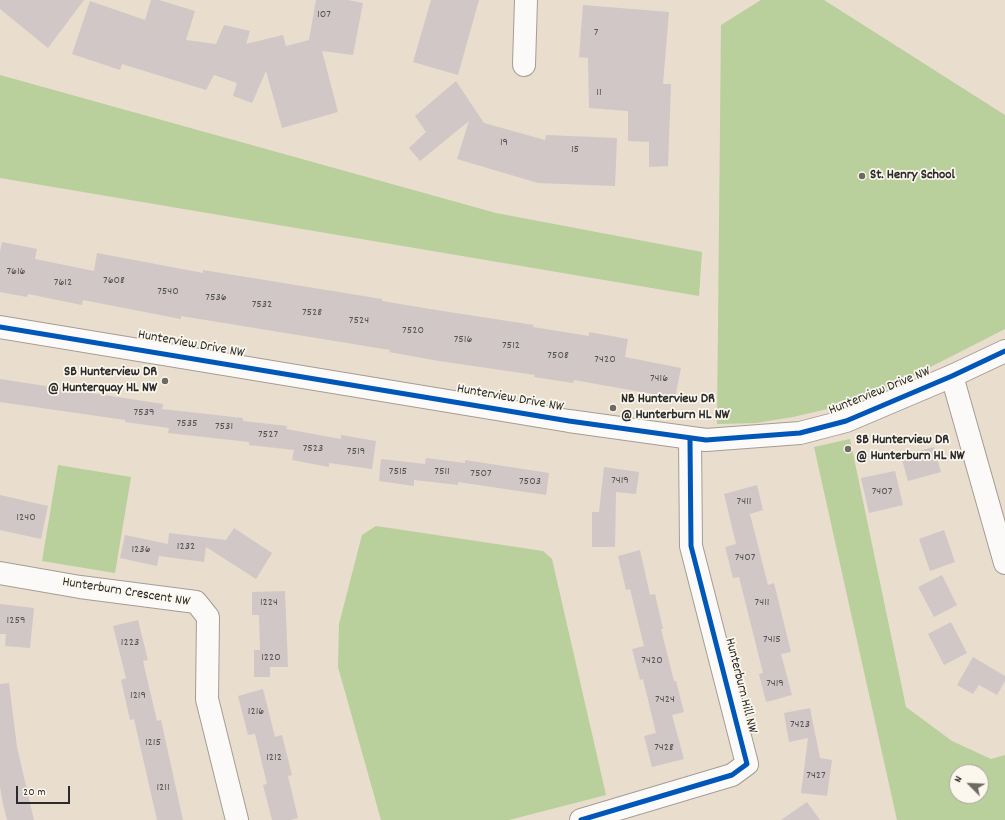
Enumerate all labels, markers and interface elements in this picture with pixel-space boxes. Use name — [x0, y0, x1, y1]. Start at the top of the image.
house number: 107 — [317, 8, 331, 22]
house number: 7 — [594, 26, 598, 40]
house number: 11 — [596, 86, 602, 100]
house number: 19 — [500, 136, 508, 150]
house number: 15 — [571, 143, 579, 157]
place label: St. Henry School — [870, 168, 955, 184]
marker: St. Henry School — [857, 171, 867, 181]
house number: 7616 — [7, 265, 25, 279]
house number: 7608 — [103, 274, 125, 288]
house number: 7612 — [54, 276, 72, 290]
house number: 7540 — [157, 285, 179, 299]
house number: 7536 — [205, 291, 227, 305]
house number: 7532 — [252, 298, 272, 312]
house number: 7528 — [302, 306, 322, 320]
house number: 7524 — [349, 314, 369, 328]
house number: 7520 — [402, 324, 424, 338]
street label: Hunterview Drive NW — [136, 327, 246, 363]
house number: 7516 — [454, 333, 472, 347]
house number: 7512 — [502, 339, 520, 353]
house number: 7508 — [547, 349, 569, 363]
house number: 7420 — [594, 353, 616, 367]
street label: Hunterview Drive NW — [827, 364, 933, 420]
place label: SB Hunterview DR @ Hunterquay HL NW — [48, 365, 157, 398]
house number: 7416 — [650, 372, 668, 386]
marker: SB Hunterview DR @ Hunterquay HL NW — [160, 376, 170, 386]
street label: Hunterview Drive NW — [455, 381, 565, 417]
place label: NB Hunterview DR @ Hunterburn HL NW — [621, 392, 730, 424]
marker: NB Hunterview DR @ Hunterburn HL NW — [608, 403, 618, 413]
house number: 7539 — [134, 406, 154, 420]
house number: 7535 — [176, 417, 198, 431]
house number: 7531 — [215, 420, 233, 434]
house number: 7527 — [258, 428, 278, 442]
place label: SB Hunterview DR @ Hunterburn HL NW — [856, 433, 965, 466]
house number: 7523 — [303, 442, 323, 456]
marker: SB Hunterview DR @ Hunterburn HL NW — [843, 444, 853, 454]
house number: 7519 — [347, 445, 365, 459]
house number: 7515 — [389, 465, 407, 479]
house number: 7511 — [434, 465, 450, 479]
house number: 7507 — [470, 467, 492, 481]
house number: 7419 — [611, 474, 629, 488]
house number: 7503 — [519, 475, 541, 489]
house number: 7407 — [872, 485, 892, 499]
house number: 7411 — [737, 495, 751, 509]
house number: 1240 — [16, 511, 36, 525]
house number: 1232 — [177, 540, 195, 554]
house number: 1236 — [131, 543, 151, 557]
house number: 7407 — [735, 551, 755, 565]
street label: Hunterburn Crescent NW — [61, 575, 191, 611]
house number: 1224 — [260, 596, 278, 610]
house number: 7411 — [755, 596, 769, 610]
house number: 1259 — [7, 614, 25, 628]
house number: 7415 — [763, 633, 781, 647]
house number: 1223 — [121, 636, 139, 650]
street label: Hunterburn Hill NW — [720, 637, 760, 735]
house number: 1220 — [261, 651, 281, 665]
house number: 7420 — [641, 654, 663, 668]
house number: 7419 — [766, 677, 784, 691]
house number: 1219 — [130, 689, 146, 703]
house number: 7424 — [655, 693, 675, 707]
house number: 1216 — [248, 705, 264, 719]
house number: 7423 — [790, 718, 810, 732]
house number: 1215 — [145, 736, 161, 750]
house number: 7428 — [654, 741, 674, 755]
house number: 1212 — [266, 751, 282, 765]
north arrow — [949, 764, 989, 804]
house number: 7427 — [806, 769, 826, 783]
text: N — [951, 774, 967, 785]
scale bar — [18, 778, 72, 804]
house number: 1211 — [156, 781, 170, 795]
text: 20 m — [23, 784, 46, 801]

